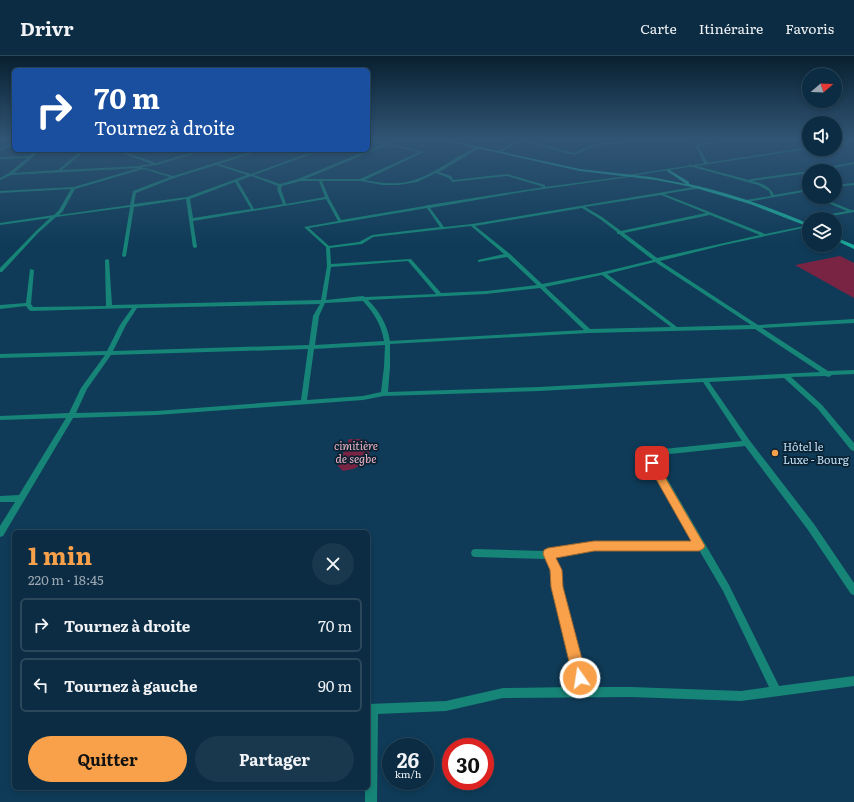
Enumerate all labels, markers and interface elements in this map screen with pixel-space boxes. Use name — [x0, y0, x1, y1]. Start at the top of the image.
text: Drivr — [20, 14, 74, 42]
text: Carte — [640, 18, 677, 38]
text: Itinéraire — [699, 18, 763, 38]
text: Favoris — [785, 18, 834, 38]
north arrow — [802, 68, 842, 108]
map controls — [802, 68, 842, 252]
text: 70 m — [94, 76, 160, 118]
icon: right — [28, 84, 80, 136]
text: Tournez à droite — [94, 114, 235, 141]
button: sound — [802, 116, 842, 156]
button: search — [802, 164, 842, 204]
button: layers — [802, 212, 842, 252]
park label: cimitière de segbe — [334, 437, 378, 466]
place label: Hôtel le Luxe - Bourg — [783, 438, 850, 467]
pin — [635, 446, 669, 480]
marker: Hôtel le Luxe - Bourg — [770, 448, 780, 458]
icon: arrive — [641, 452, 663, 474]
text: 1 min — [28, 537, 92, 572]
button: close — [312, 543, 354, 585]
text: 220 m · 18:45 — [28, 570, 104, 589]
icon: right — [30, 614, 52, 636]
text: Tournez à droite — [64, 614, 190, 637]
text: 70 m — [318, 614, 352, 637]
position arrow — [559, 657, 601, 699]
icon: left — [30, 674, 52, 696]
text: Tournez à gauche — [64, 674, 197, 697]
text: 90 m — [318, 674, 352, 697]
button: Quitter — [28, 736, 187, 782]
button: Partager — [195, 736, 354, 782]
speed limit sign: 30 — [442, 738, 494, 790]
text: 26 — [397, 744, 419, 774]
text: km/h — [395, 766, 421, 781]

